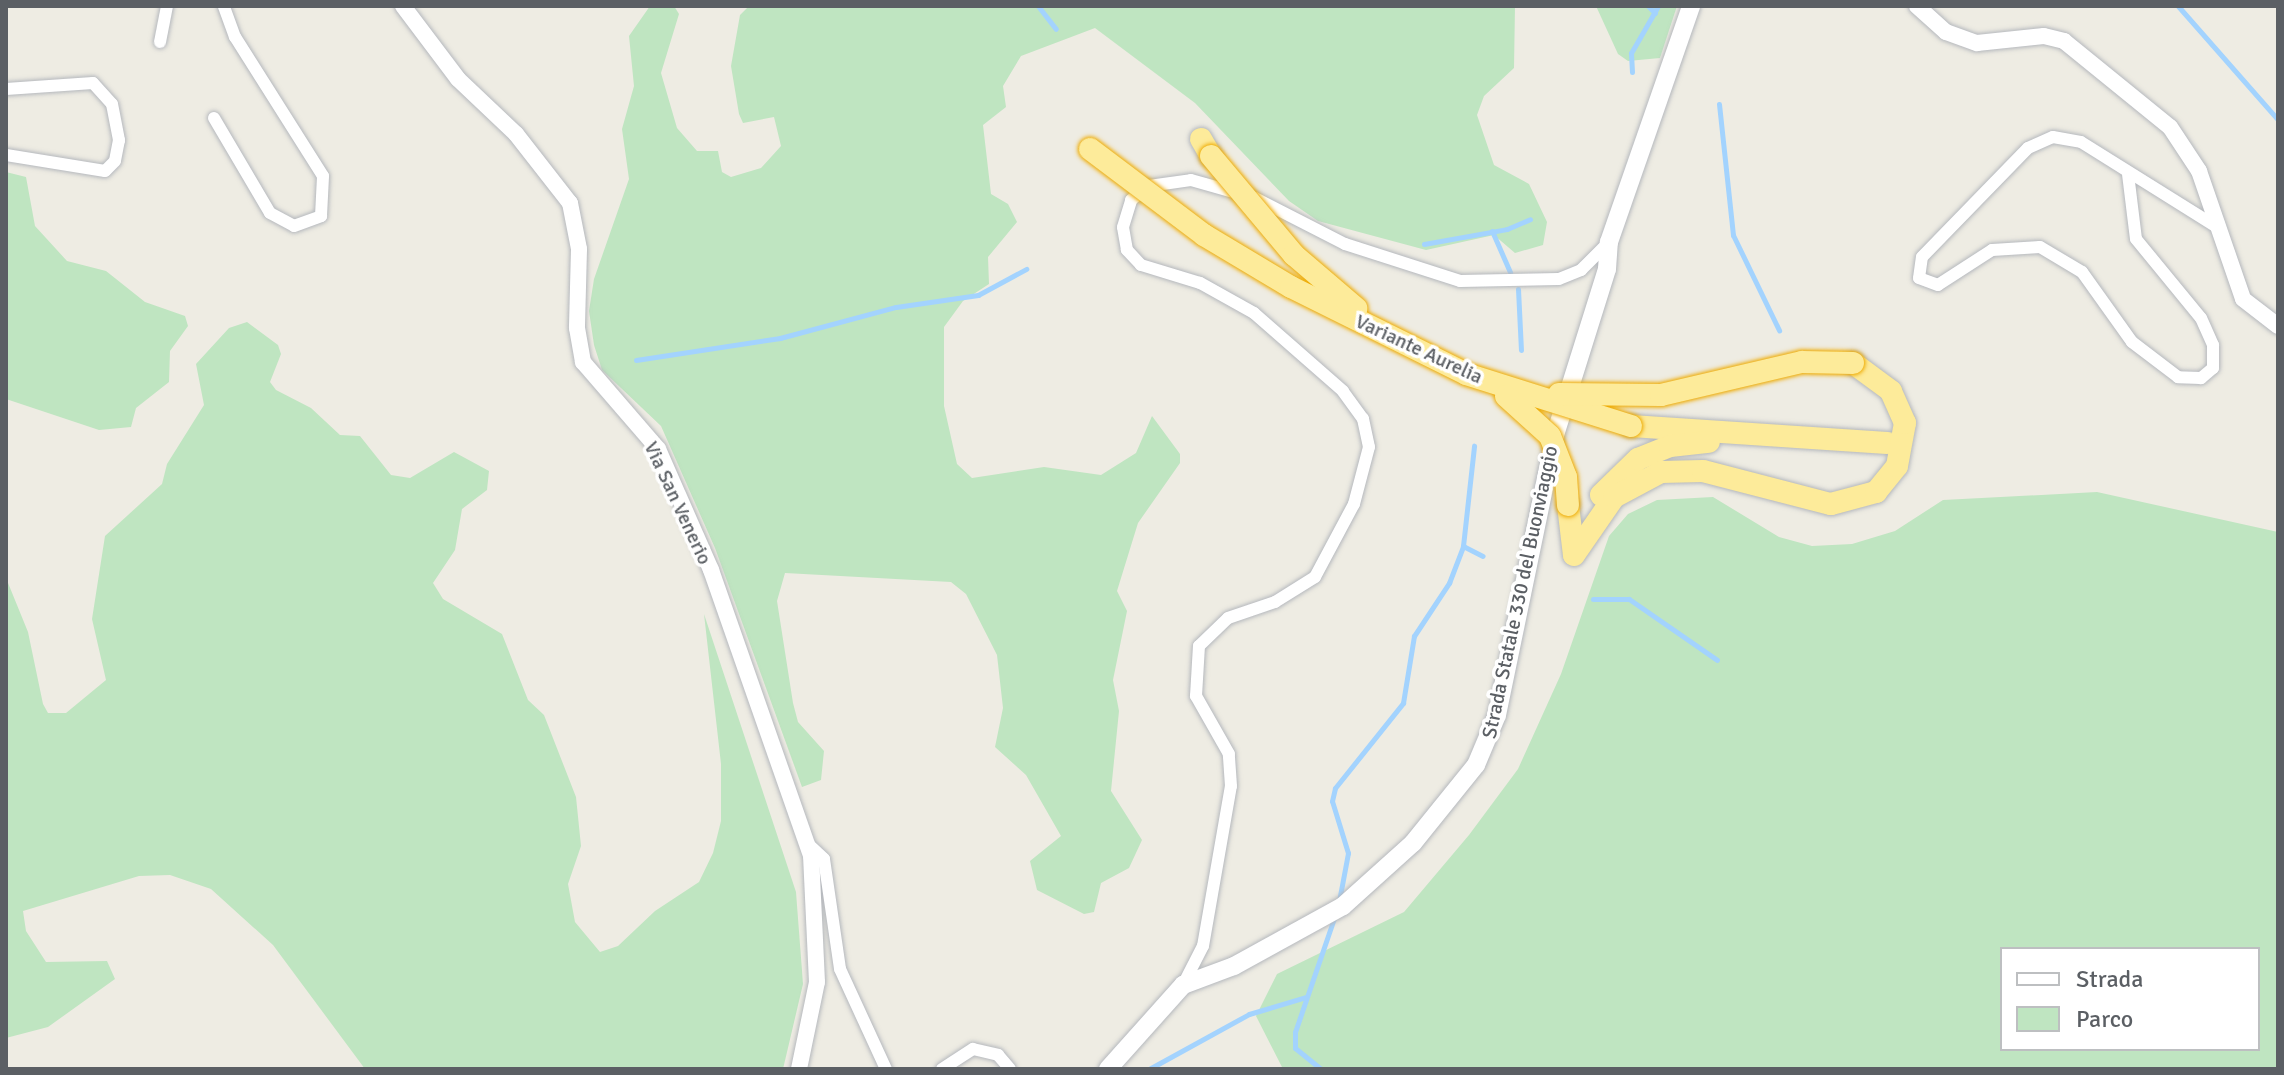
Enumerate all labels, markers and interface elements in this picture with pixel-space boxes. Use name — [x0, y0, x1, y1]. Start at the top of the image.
street label: Variante Aurelia — [1352, 309, 1486, 389]
street label: Via San Venerio — [639, 438, 717, 568]
street label: Strada Statale 330 del Buonviaggio — [1477, 443, 1563, 741]
legend — [2000, 947, 2260, 1051]
text: Strada — [2076, 964, 2143, 994]
text: Parco — [2076, 1004, 2133, 1034]

